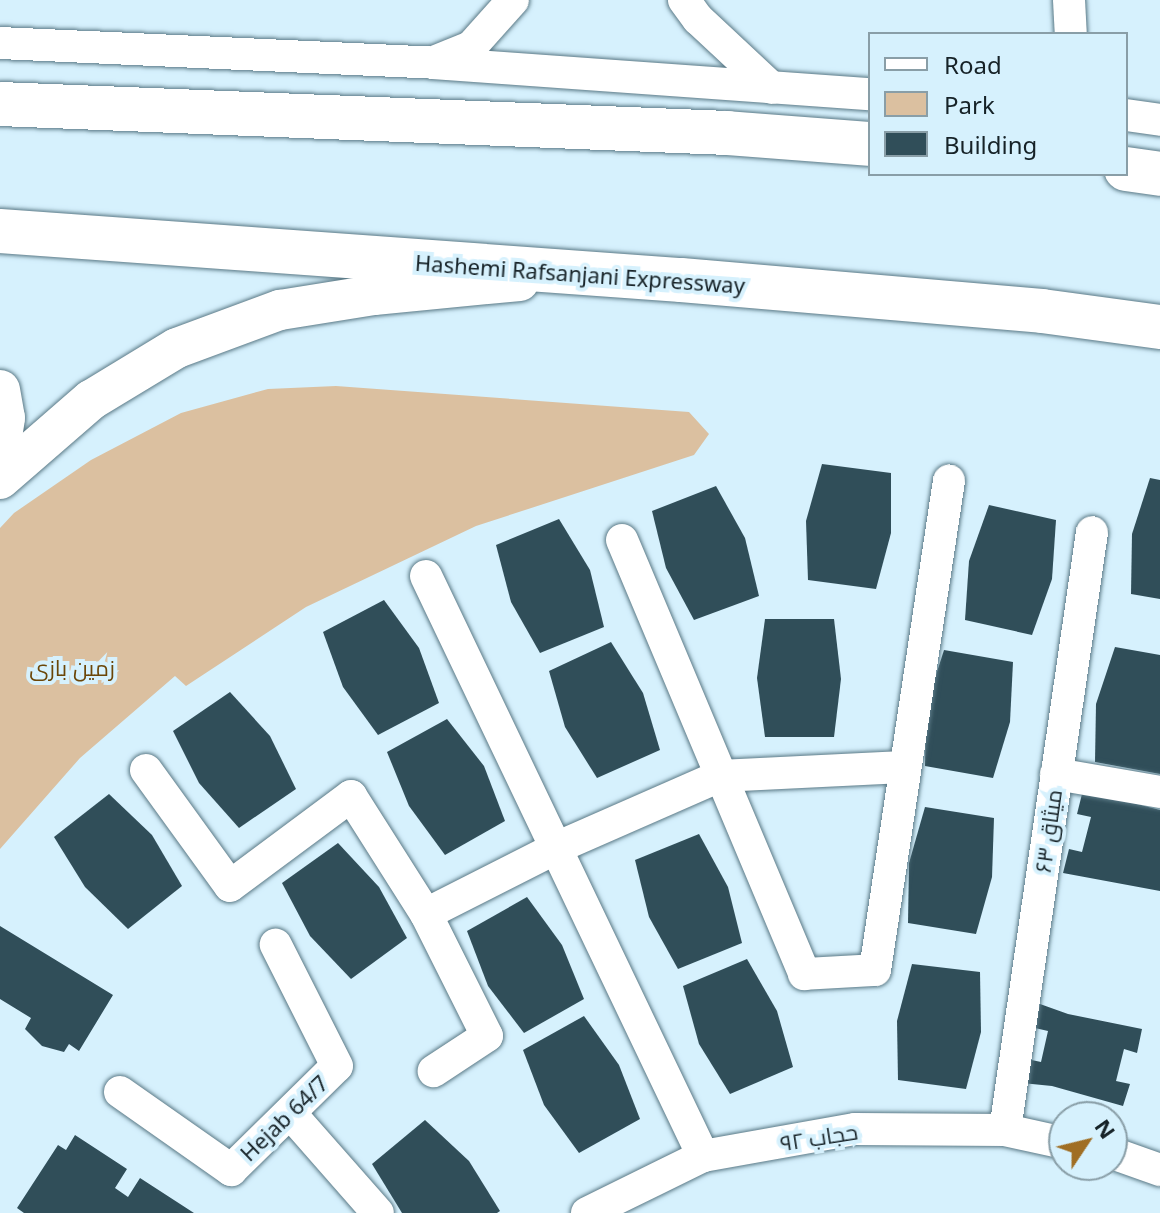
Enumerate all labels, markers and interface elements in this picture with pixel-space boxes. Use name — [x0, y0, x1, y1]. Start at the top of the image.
legend — [868, 32, 1128, 176]
text: Road — [944, 48, 1002, 81]
text: Park — [944, 88, 995, 121]
text: Building — [944, 128, 1037, 161]
street label: Hashemi Rafsanjani Expressway — [414, 249, 746, 299]
park label: زمین بازی — [29, 655, 115, 681]
street label: میثاق ۶۳ — [1029, 788, 1067, 874]
street label: Hejab 64/7 — [235, 1070, 333, 1166]
north arrow — [1048, 1101, 1128, 1181]
text: N — [1089, 1112, 1123, 1144]
street label: حجاب ۹۲ — [778, 1118, 860, 1156]

